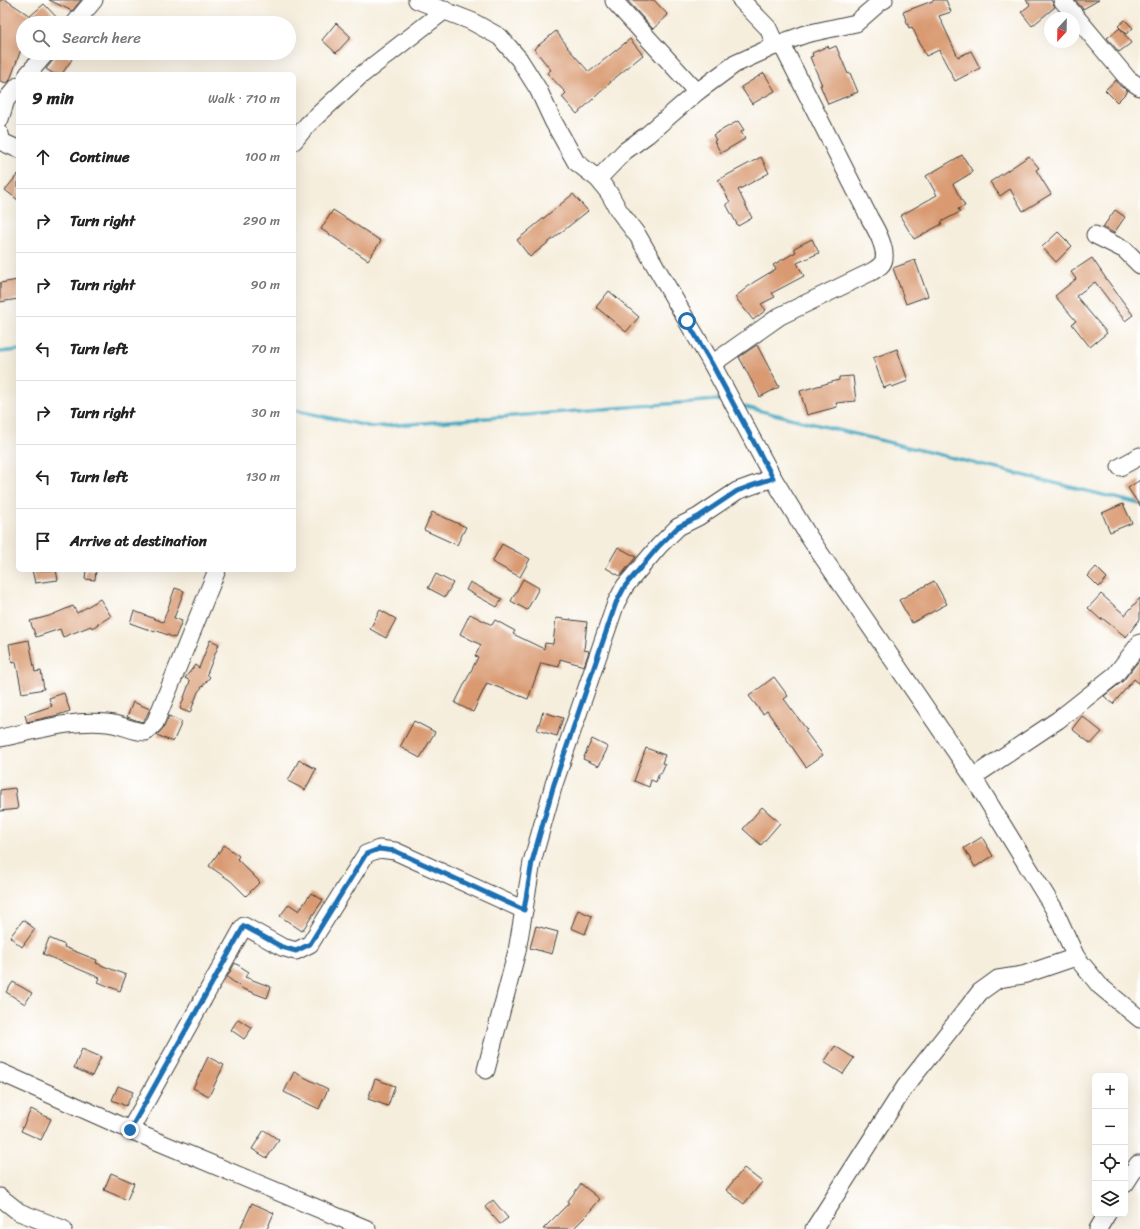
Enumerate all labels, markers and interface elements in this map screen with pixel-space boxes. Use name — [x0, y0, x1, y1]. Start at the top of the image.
north arrow — [1044, 12, 1080, 48]
search box — [16, 16, 296, 60]
text: Search here — [62, 25, 141, 51]
icon: search — [30, 27, 52, 49]
text: 9 min — [32, 83, 74, 113]
text: Walk · 710 m — [208, 87, 280, 110]
text: Continue — [70, 144, 130, 170]
text: 100 m — [245, 145, 280, 168]
icon: ahead — [32, 146, 54, 168]
text: Turn right — [70, 208, 135, 234]
text: 290 m — [243, 209, 280, 232]
icon: right — [32, 210, 54, 232]
text: Turn right — [70, 272, 135, 298]
text: 90 m — [250, 273, 280, 296]
icon: right — [32, 274, 54, 296]
route start — [678, 312, 696, 330]
text: Turn left — [70, 336, 128, 362]
text: 70 m — [251, 337, 280, 360]
icon: left — [32, 338, 54, 360]
text: Turn right — [70, 400, 135, 426]
text: 30 m — [251, 401, 280, 424]
icon: right — [32, 402, 54, 424]
text: Turn left — [70, 464, 128, 490]
text: 130 m — [246, 465, 280, 488]
icon: left — [32, 466, 54, 488]
text: Arrive at destination — [70, 528, 207, 554]
icon: arrive — [32, 530, 54, 552]
map controls — [1092, 1073, 1128, 1217]
button: + — [1092, 1073, 1128, 1109]
button: − — [1092, 1109, 1128, 1145]
route end — [121, 1121, 139, 1139]
button: locate — [1092, 1145, 1128, 1181]
button: layers — [1092, 1181, 1128, 1217]

